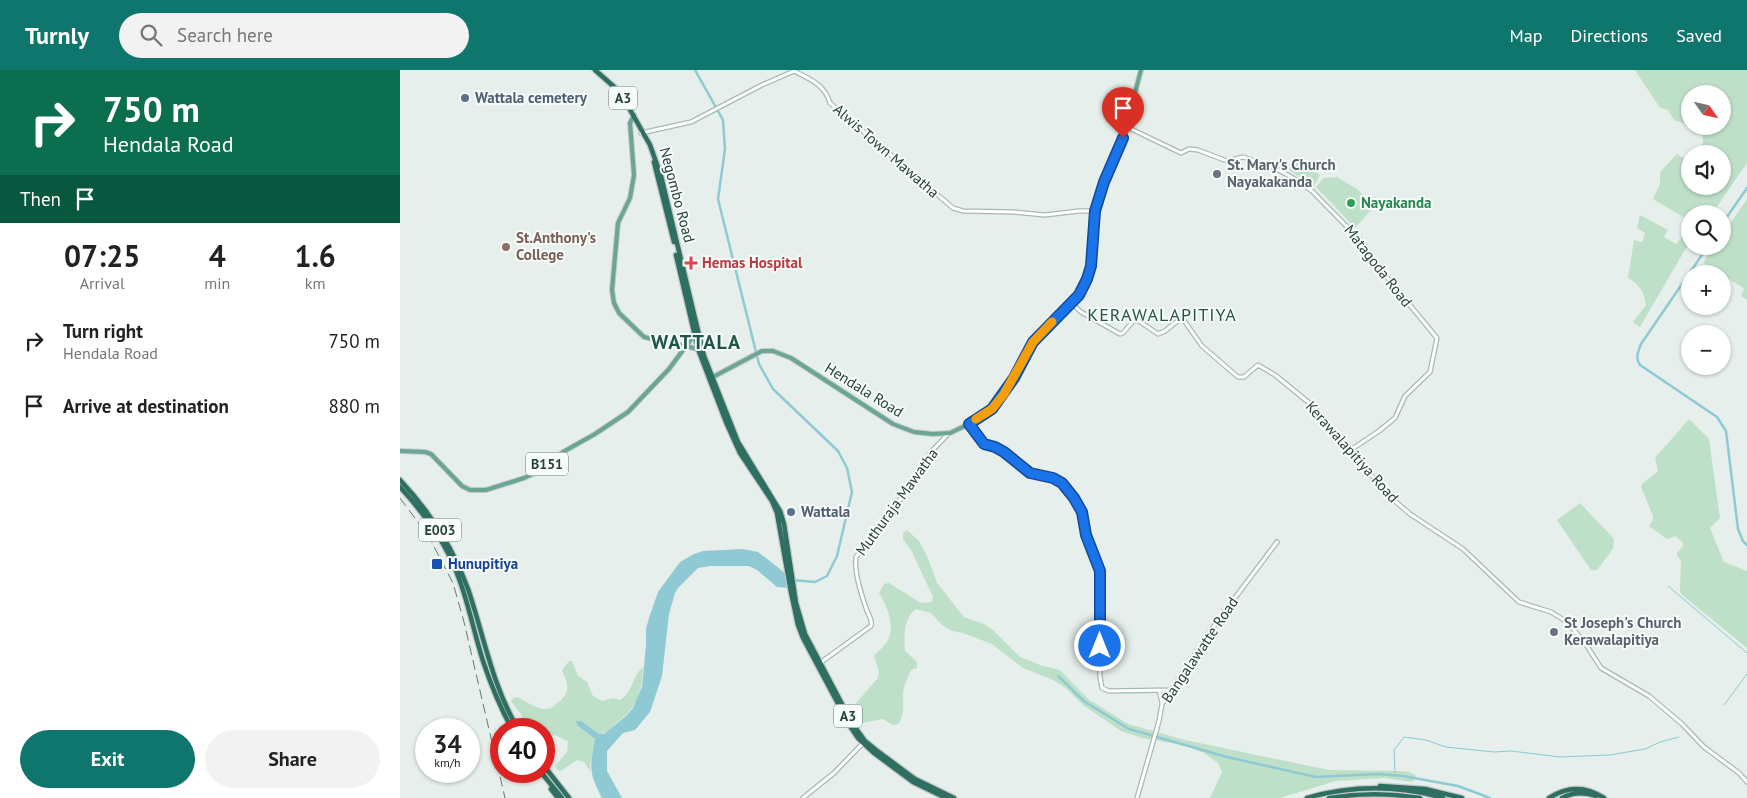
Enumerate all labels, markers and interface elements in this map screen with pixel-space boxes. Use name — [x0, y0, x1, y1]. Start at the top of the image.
search box — [119, 13, 469, 58]
text: Turnly — [25, 20, 89, 51]
icon: search — [137, 21, 165, 49]
text: Search here — [177, 23, 273, 47]
text: Map — [1510, 24, 1542, 47]
text: Directions — [1570, 24, 1648, 47]
text: Saved — [1676, 24, 1722, 47]
north arrow — [1681, 85, 1731, 135]
map controls — [1681, 85, 1731, 375]
text: 750 m — [103, 86, 200, 132]
road number: A3 — [609, 86, 637, 110]
pin — [1102, 87, 1144, 138]
place label: Wattala cemetery — [475, 88, 588, 107]
icon: right — [20, 90, 85, 155]
marker: Wattala cemetery — [459, 92, 471, 104]
icon: arrive — [1109, 94, 1137, 122]
street label: Alwis Town Mawatha — [830, 99, 943, 202]
text: Hendala Road — [103, 130, 234, 158]
street label: Negombo Road — [656, 145, 699, 245]
button: sound — [1681, 145, 1731, 195]
place label: St. Mary's Church Nayakakanda — [1227, 155, 1336, 191]
marker: St. Mary's Church Nayakakanda — [1211, 168, 1223, 180]
icon: arrive — [71, 185, 99, 213]
text: Then — [20, 187, 61, 211]
place label: Nayakanda — [1361, 193, 1431, 212]
marker: Nayakanda — [1345, 197, 1357, 209]
button: search — [1681, 205, 1731, 255]
street label: Matagoda Road — [1340, 221, 1416, 311]
place label: St.Anthony's College — [516, 228, 596, 264]
text: 07:25 — [64, 236, 140, 275]
text: 4 — [209, 236, 226, 275]
text: 1.6 — [294, 236, 336, 275]
marker: St.Anthony's College — [500, 241, 512, 253]
place label: Hemas Hospital — [702, 253, 803, 272]
marker: Hemas Hospital — [684, 256, 698, 270]
button: + — [1681, 265, 1731, 315]
text: Arrival — [80, 273, 125, 293]
text: min — [204, 273, 230, 293]
text: km — [305, 273, 325, 293]
district label: KERAWALAPITIYA — [1087, 303, 1237, 326]
text: Turn right — [63, 319, 143, 343]
button: − — [1681, 325, 1731, 375]
icon: right — [20, 327, 48, 355]
text: 750 m — [328, 329, 380, 353]
district label: WATTALA — [651, 329, 741, 355]
text: Hendala Road — [63, 343, 158, 363]
street label: Hendala Road — [821, 358, 907, 421]
icon: arrive — [20, 392, 48, 420]
text: Arrive at destination — [63, 394, 229, 418]
text: 880 m — [328, 394, 380, 418]
street label: Kerawalapitiya Road — [1302, 397, 1403, 506]
street label: Muthuraja Mawatha — [851, 444, 942, 559]
road number: B151 — [526, 452, 568, 476]
place label: Wattala — [801, 502, 850, 521]
marker: Wattala — [785, 506, 797, 518]
road number: E003 — [419, 518, 461, 542]
place label: Hunupitiya — [448, 554, 518, 573]
marker: Hunupitiya — [430, 557, 444, 571]
street label: Bangalawatte Road — [1157, 593, 1242, 706]
place label: St Joseph's Church Kerawalapitiya — [1564, 613, 1681, 649]
position arrow — [1073, 619, 1125, 671]
marker: St Joseph's Church Kerawalapitiya — [1548, 626, 1560, 638]
road number: A3 — [834, 704, 862, 728]
speed limit sign: 40 — [490, 718, 555, 783]
text: 34 — [433, 728, 462, 760]
button: Exit — [20, 730, 195, 788]
button: Share — [205, 730, 380, 788]
text: km/h — [434, 755, 461, 770]

